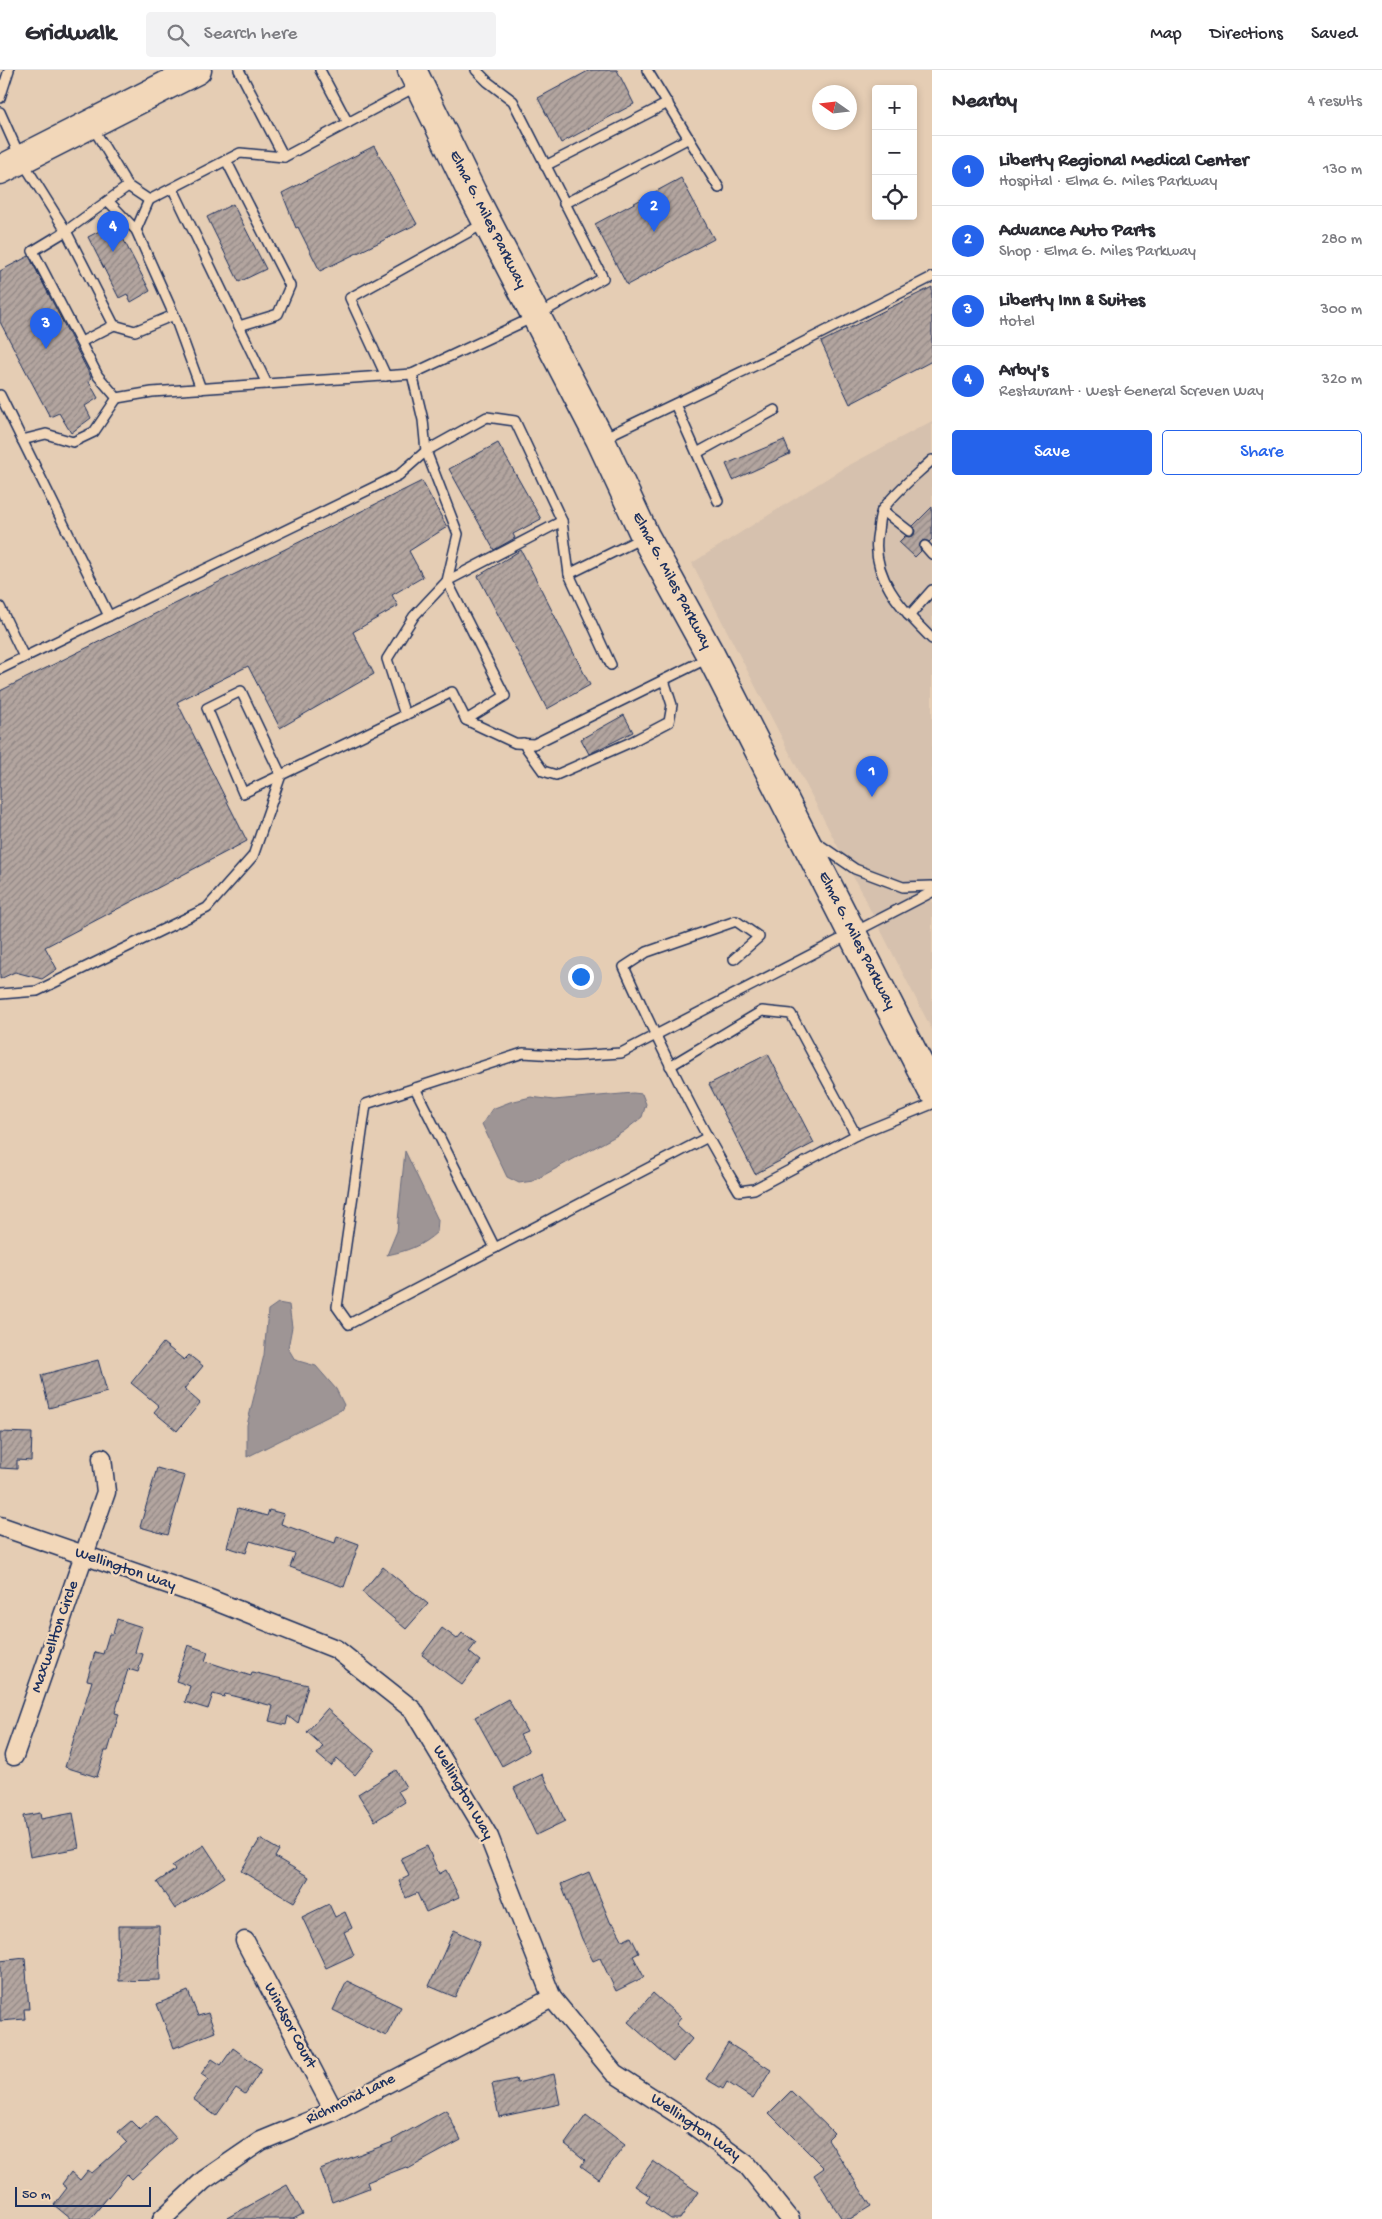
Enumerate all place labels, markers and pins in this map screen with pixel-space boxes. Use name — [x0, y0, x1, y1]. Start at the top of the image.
pin: 2 — [638, 191, 670, 232]
pin: 4 — [97, 211, 129, 252]
pin: 3 — [30, 308, 62, 349]
pin: 1 — [856, 756, 888, 797]

